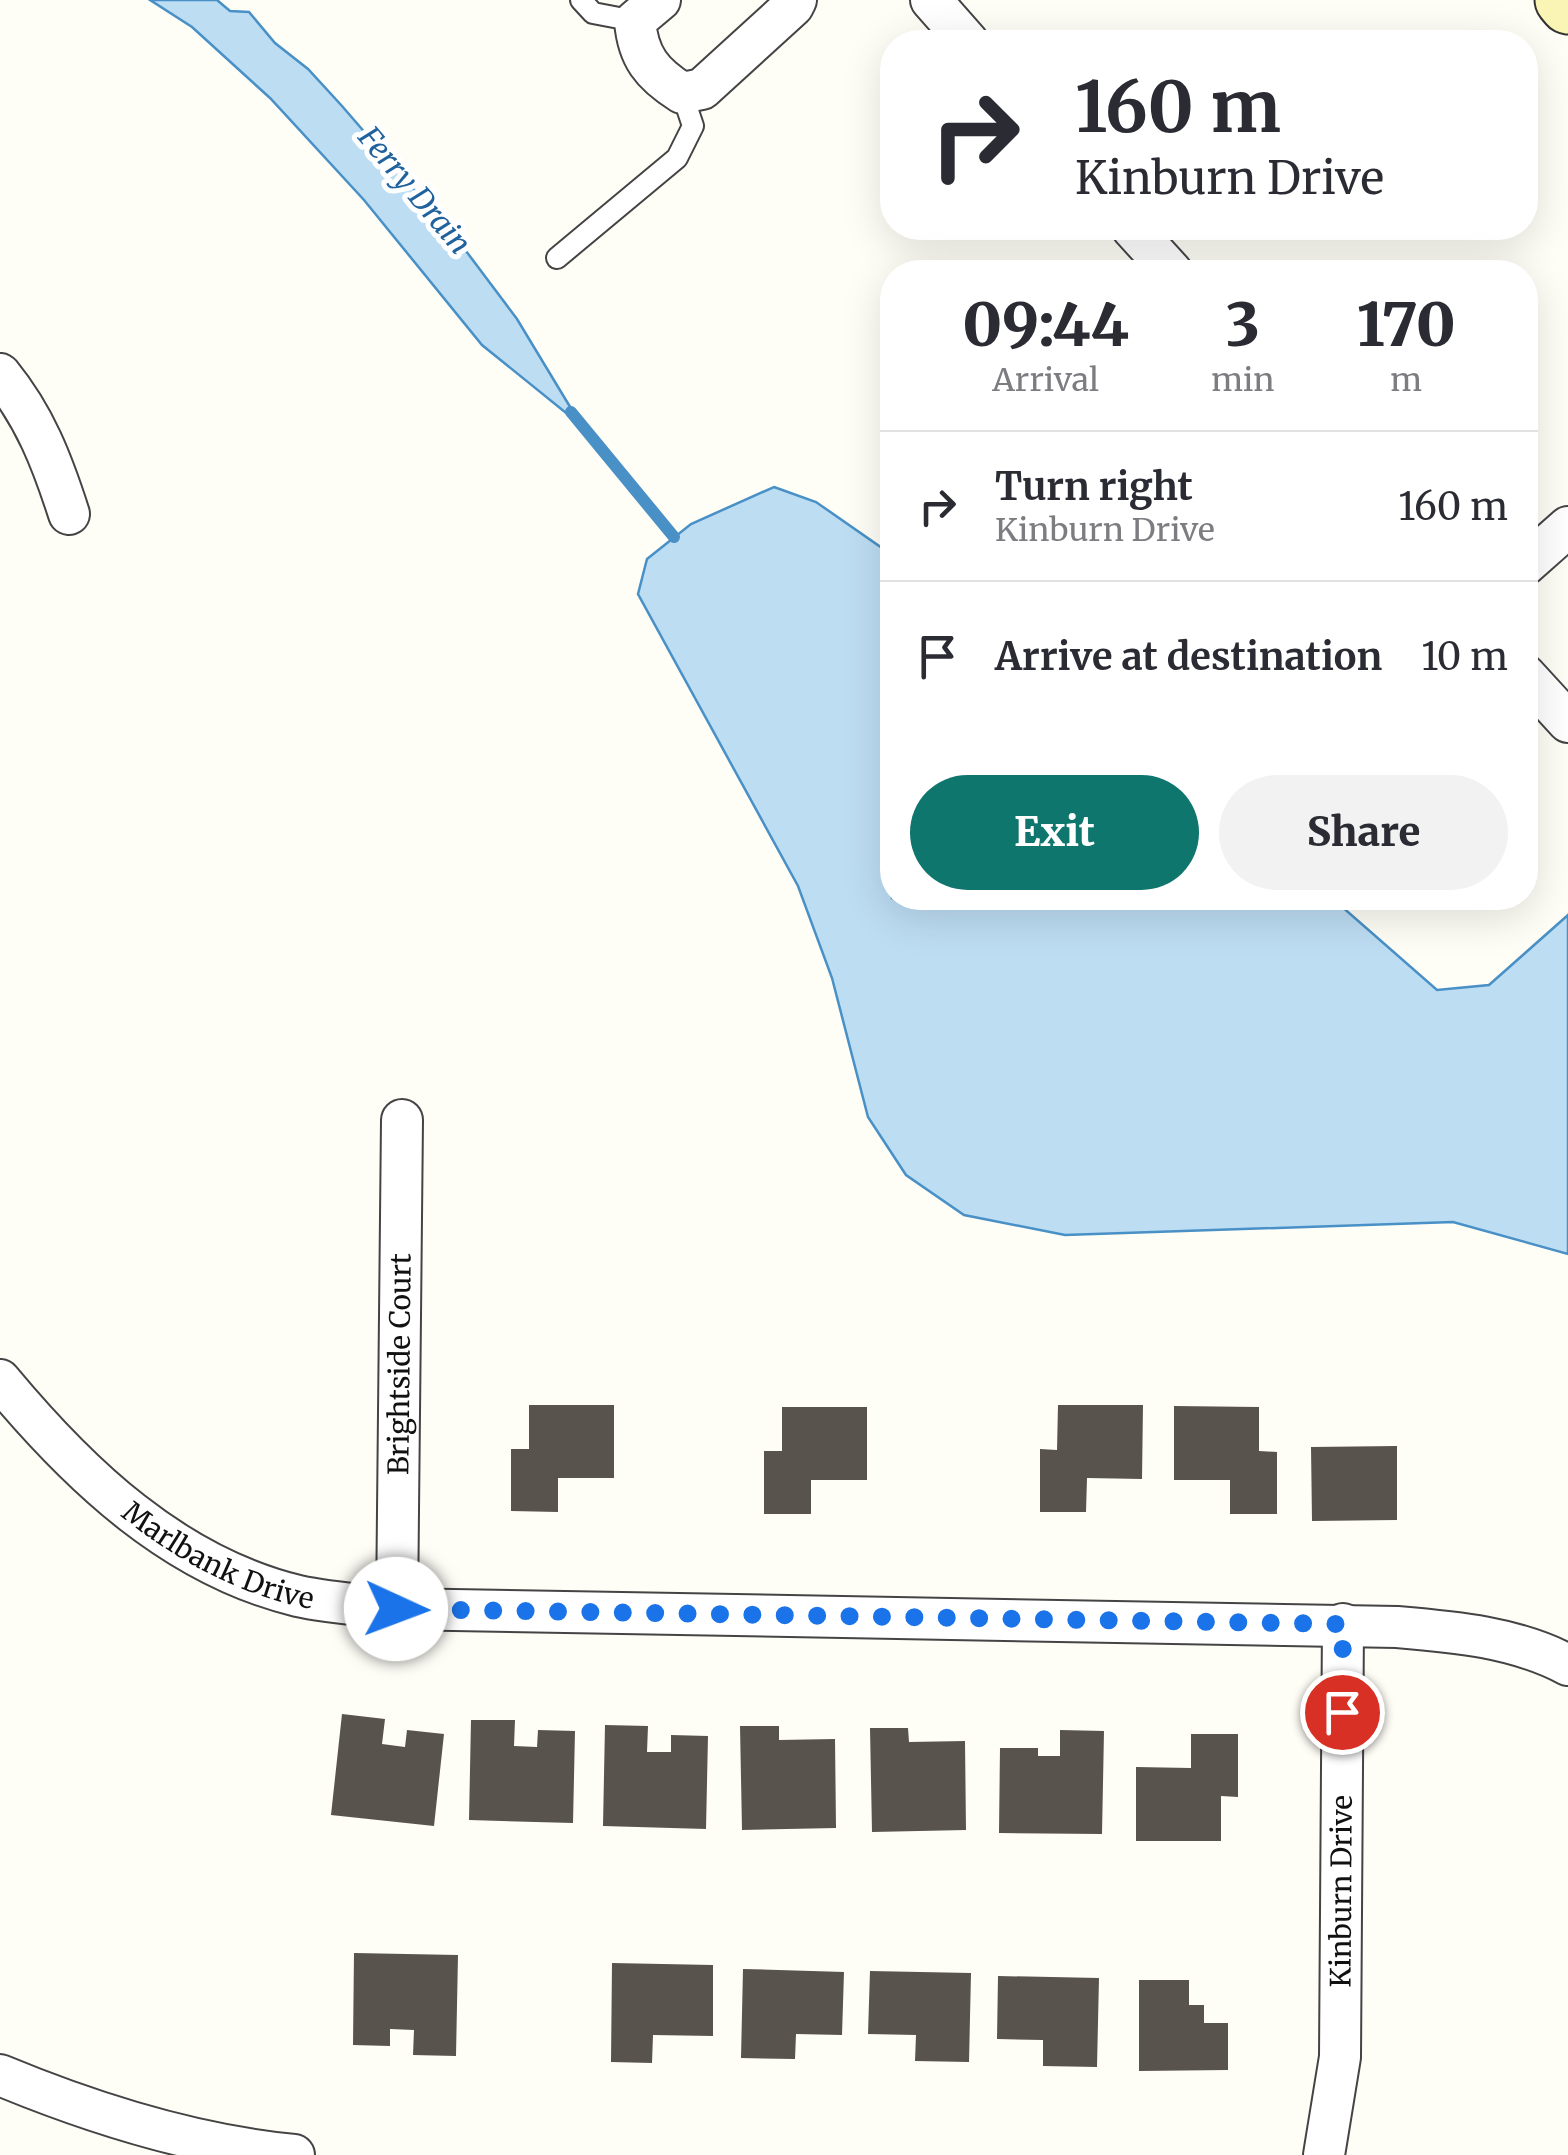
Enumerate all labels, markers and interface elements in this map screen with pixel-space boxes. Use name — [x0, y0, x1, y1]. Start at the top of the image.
text: 160 m — [1075, 63, 1281, 151]
icon: right — [910, 70, 1040, 200]
water label: Ferry Drain — [350, 118, 479, 262]
text: Kinburn Drive — [1075, 150, 1384, 206]
text: 09:44 — [962, 287, 1129, 362]
text: 3 — [1226, 287, 1260, 362]
text: 170 — [1357, 287, 1456, 362]
text: Arrival — [992, 360, 1099, 400]
text: min — [1211, 360, 1275, 400]
text: m — [1390, 360, 1422, 400]
text: Turn right — [995, 463, 1193, 510]
icon: right — [910, 479, 965, 534]
text: 160 m — [1398, 483, 1508, 530]
text: Kinburn Drive — [995, 510, 1215, 550]
icon: arrive — [910, 629, 965, 684]
text: Arrive at destination — [995, 633, 1382, 680]
text: 10 m — [1421, 633, 1508, 680]
button: Exit — [910, 775, 1199, 890]
button: Share — [1219, 775, 1508, 890]
street label: Brightside Court — [380, 1253, 419, 1475]
street label: Marlbank Drive — [115, 1493, 317, 1617]
position arrow — [344, 1557, 448, 1661]
pin — [1300, 1670, 1385, 1755]
icon: arrive — [1315, 1685, 1370, 1740]
street label: Kinburn Drive — [1322, 1795, 1360, 1988]

